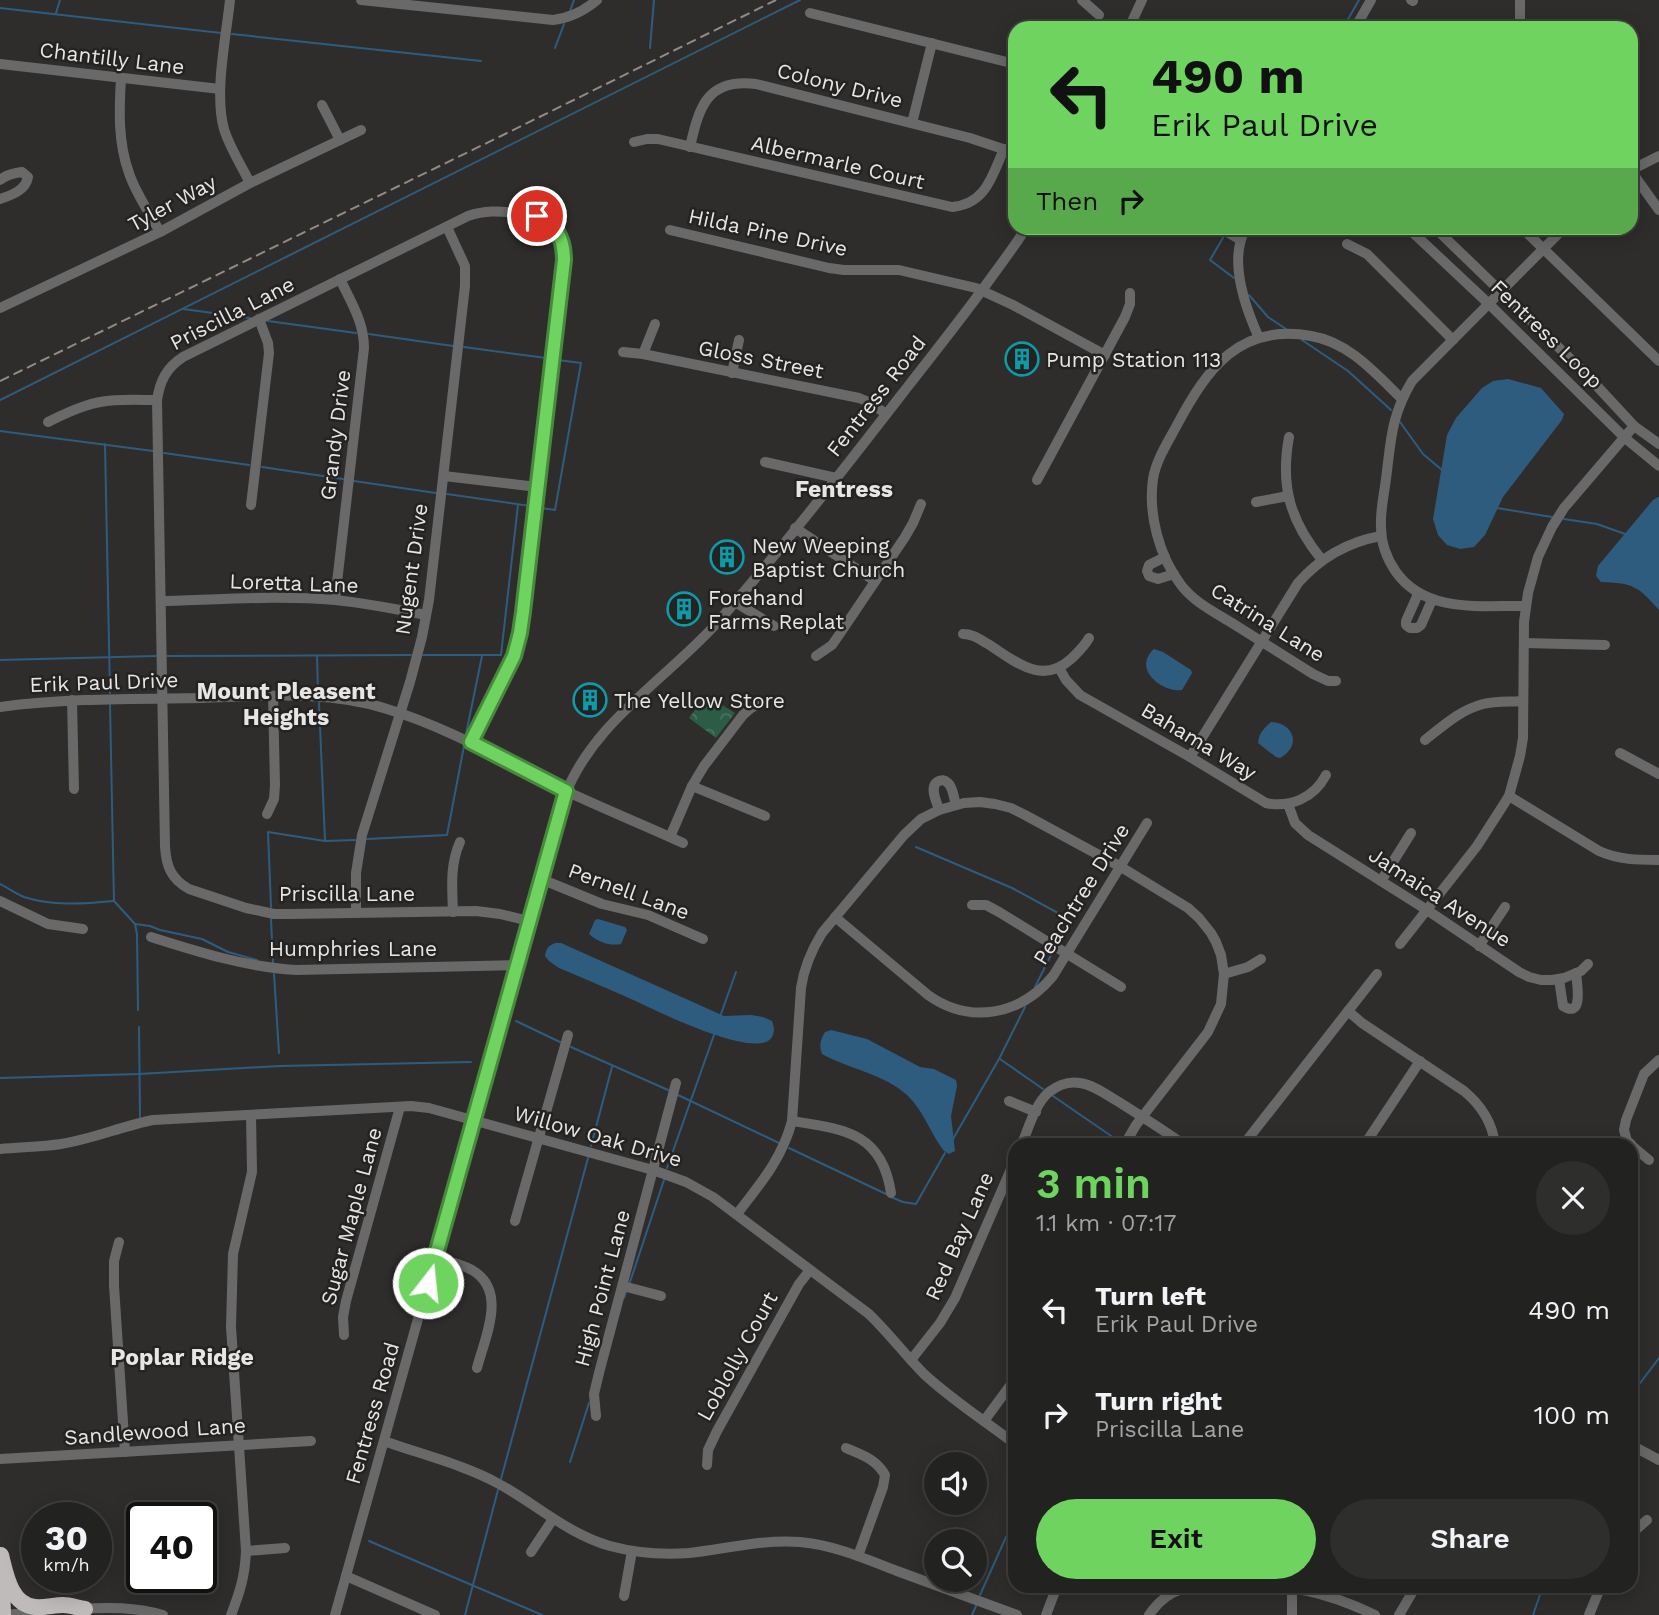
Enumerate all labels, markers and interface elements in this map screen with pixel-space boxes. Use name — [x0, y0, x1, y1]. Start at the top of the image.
street label: Chantilly Lane — [38, 37, 186, 79]
text: 490 m — [1151, 47, 1305, 105]
icon: left — [1036, 49, 1127, 140]
street label: Colony Drive — [775, 57, 905, 113]
text: Erik Paul Drive — [1151, 106, 1378, 144]
street label: Albermarle Court — [749, 130, 927, 194]
street label: Tyler Way — [124, 169, 221, 237]
icon: right — [1112, 182, 1150, 220]
pin — [507, 186, 567, 246]
text: Then — [1036, 186, 1098, 216]
icon: arrive — [518, 197, 556, 235]
street label: Hilda Pine Drive — [686, 203, 850, 261]
street label: Priscilla Lane — [166, 271, 298, 355]
street label: Fentress Loop — [1486, 274, 1608, 394]
street label: Fentress Road — [821, 331, 931, 461]
street label: Gloss Street — [696, 335, 826, 383]
building icon: Pump Station 113 — [1003, 340, 1041, 378]
place label: Pump Station 113 — [1046, 347, 1221, 372]
street label: Grandy Drive — [315, 368, 355, 502]
district label: Fentress — [795, 476, 893, 503]
street label: Nugent Drive — [389, 502, 433, 636]
place label: New Weeping Baptist Church — [752, 533, 905, 582]
building icon: New Weeping Baptist Church — [708, 538, 746, 576]
street label: Loretta Lane — [229, 568, 359, 598]
street label: Catrina Lane — [1206, 577, 1330, 667]
place label: Forehand Farms Replat — [708, 585, 844, 634]
building icon: Forehand Farms Replat — [665, 590, 703, 628]
street label: Erik Paul Drive — [29, 667, 179, 697]
district label: Mount Pleasent Heights — [197, 678, 375, 731]
building icon: The Yellow Store — [571, 681, 609, 719]
place label: The Yellow Store — [614, 688, 785, 713]
street label: Bahama Way — [1137, 697, 1261, 785]
street label: Peachtree Drive — [1028, 819, 1134, 969]
street label: Jamaica Avenue — [1364, 842, 1516, 952]
street label: Pernell Lane — [565, 857, 693, 925]
street label: Priscilla Lane — [279, 881, 415, 906]
street label: Humphries Lane — [269, 936, 437, 961]
street label: Willow Oak Drive — [511, 1100, 685, 1172]
street label: Sugar Maple Lane — [315, 1125, 387, 1307]
text: 3 min — [1036, 1159, 1151, 1208]
button: close — [1536, 1161, 1610, 1235]
street label: Red Bay Lane — [919, 1168, 999, 1304]
street label: High Point Lane — [569, 1207, 635, 1369]
text: 1.1 km · 07:17 — [1036, 1210, 1176, 1237]
position arrow — [391, 1246, 465, 1320]
text: Turn left — [1095, 1281, 1206, 1311]
street label: Loblolly Court — [691, 1287, 783, 1425]
icon: left — [1036, 1291, 1074, 1329]
text: 490 m — [1528, 1295, 1610, 1325]
text: Erik Paul Drive — [1095, 1311, 1258, 1338]
street label: Fentress Road — [340, 1339, 404, 1487]
district label: Poplar Ridge — [110, 1344, 254, 1371]
text: Turn right — [1095, 1386, 1222, 1416]
icon: right — [1036, 1396, 1074, 1434]
text: 100 m — [1534, 1400, 1610, 1430]
street label: Sandlewood Lane — [63, 1412, 247, 1450]
text: Priscilla Lane — [1095, 1416, 1244, 1443]
map controls — [924, 1452, 987, 1592]
button: sound — [924, 1452, 987, 1515]
button: Exit — [1036, 1499, 1316, 1579]
button: Share — [1330, 1499, 1610, 1579]
speed limit sign: 40 — [126, 1502, 217, 1593]
text: 30 — [45, 1517, 88, 1559]
button: search — [924, 1529, 987, 1592]
text: km/h — [43, 1554, 90, 1575]

